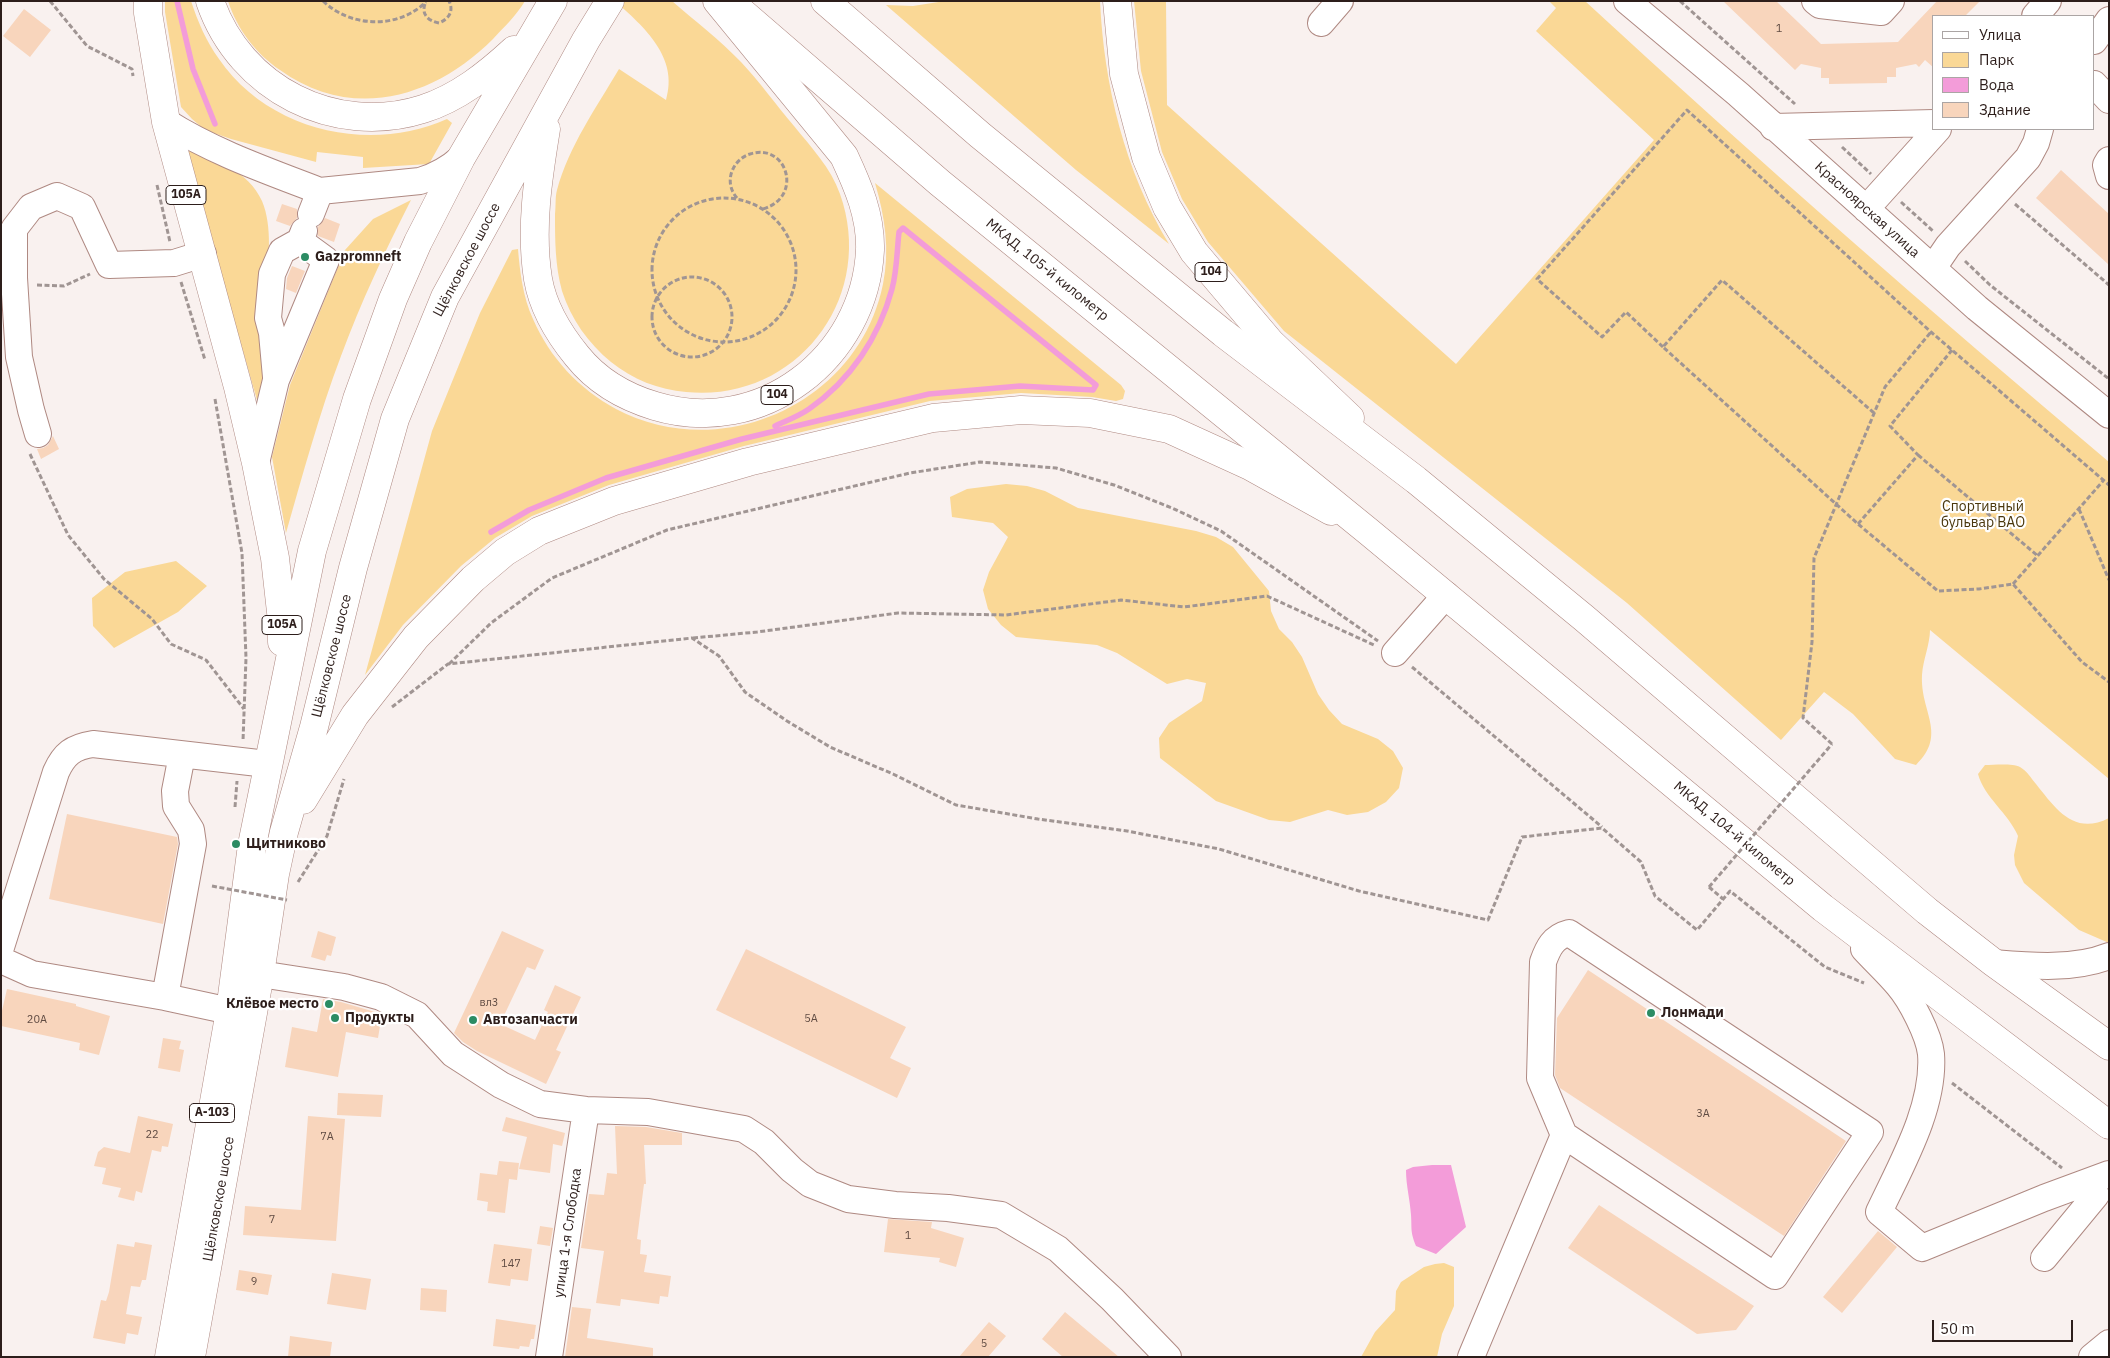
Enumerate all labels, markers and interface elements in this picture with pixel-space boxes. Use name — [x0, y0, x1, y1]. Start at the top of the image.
legend — [1932, 15, 2095, 130]
house number: 1 — [1776, 22, 1782, 36]
text: Улица — [1979, 25, 2021, 44]
text: Парк — [1979, 50, 2014, 69]
text: Вода — [1979, 75, 2014, 94]
text: Здание — [1979, 100, 2031, 119]
street label: Красноярская улица — [1811, 159, 1923, 261]
road number: 105A — [166, 186, 206, 204]
street label: Щёлковское шоссе — [430, 200, 504, 320]
street label: МКАД, 105-й километр — [982, 215, 1112, 325]
place label: Gazpromneft — [315, 249, 401, 265]
marker: Gazpromneft — [299, 251, 311, 263]
road number: 104 — [1195, 262, 1227, 282]
road number: 104 — [761, 386, 793, 404]
park label: Спортивный бульвар ВАО — [1941, 499, 2025, 532]
street label: Щёлковское шоссе — [309, 593, 355, 719]
road number: 105A — [262, 616, 302, 634]
street label: МКАД, 104-й километр — [1670, 778, 1798, 890]
place label: Щитниково — [246, 836, 326, 852]
marker: Щитниково — [230, 838, 242, 850]
place label: Клёвое место — [226, 996, 319, 1012]
house number: вл3 — [480, 996, 498, 1010]
marker: Клёвое место — [323, 998, 335, 1010]
place label: Лонмади — [1661, 1005, 1724, 1021]
marker: Лонмади — [1645, 1007, 1657, 1019]
place label: Продукты — [345, 1010, 414, 1026]
marker: Продукты — [329, 1012, 341, 1024]
place label: Автозапчасти — [483, 1012, 578, 1028]
house number: 5A — [804, 1012, 818, 1026]
house number: 20А — [27, 1013, 47, 1027]
marker: Автозапчасти — [467, 1014, 479, 1026]
road number: А-103 — [190, 1104, 234, 1122]
house number: 3A — [1696, 1107, 1710, 1121]
house number: 22 — [145, 1128, 159, 1142]
house number: 7А — [320, 1130, 334, 1144]
street label: Щёлковское шоссе — [200, 1135, 238, 1263]
street label: улица 1-я Слободка — [551, 1167, 585, 1299]
house number: 7 — [269, 1213, 275, 1227]
house number: 1 — [905, 1229, 911, 1243]
house number: 147 — [501, 1257, 521, 1271]
house number: 9 — [251, 1275, 257, 1289]
scale bar — [1935, 1310, 2076, 1342]
text: 50 m — [1940, 1319, 1975, 1338]
house number: 5 — [981, 1337, 987, 1351]

